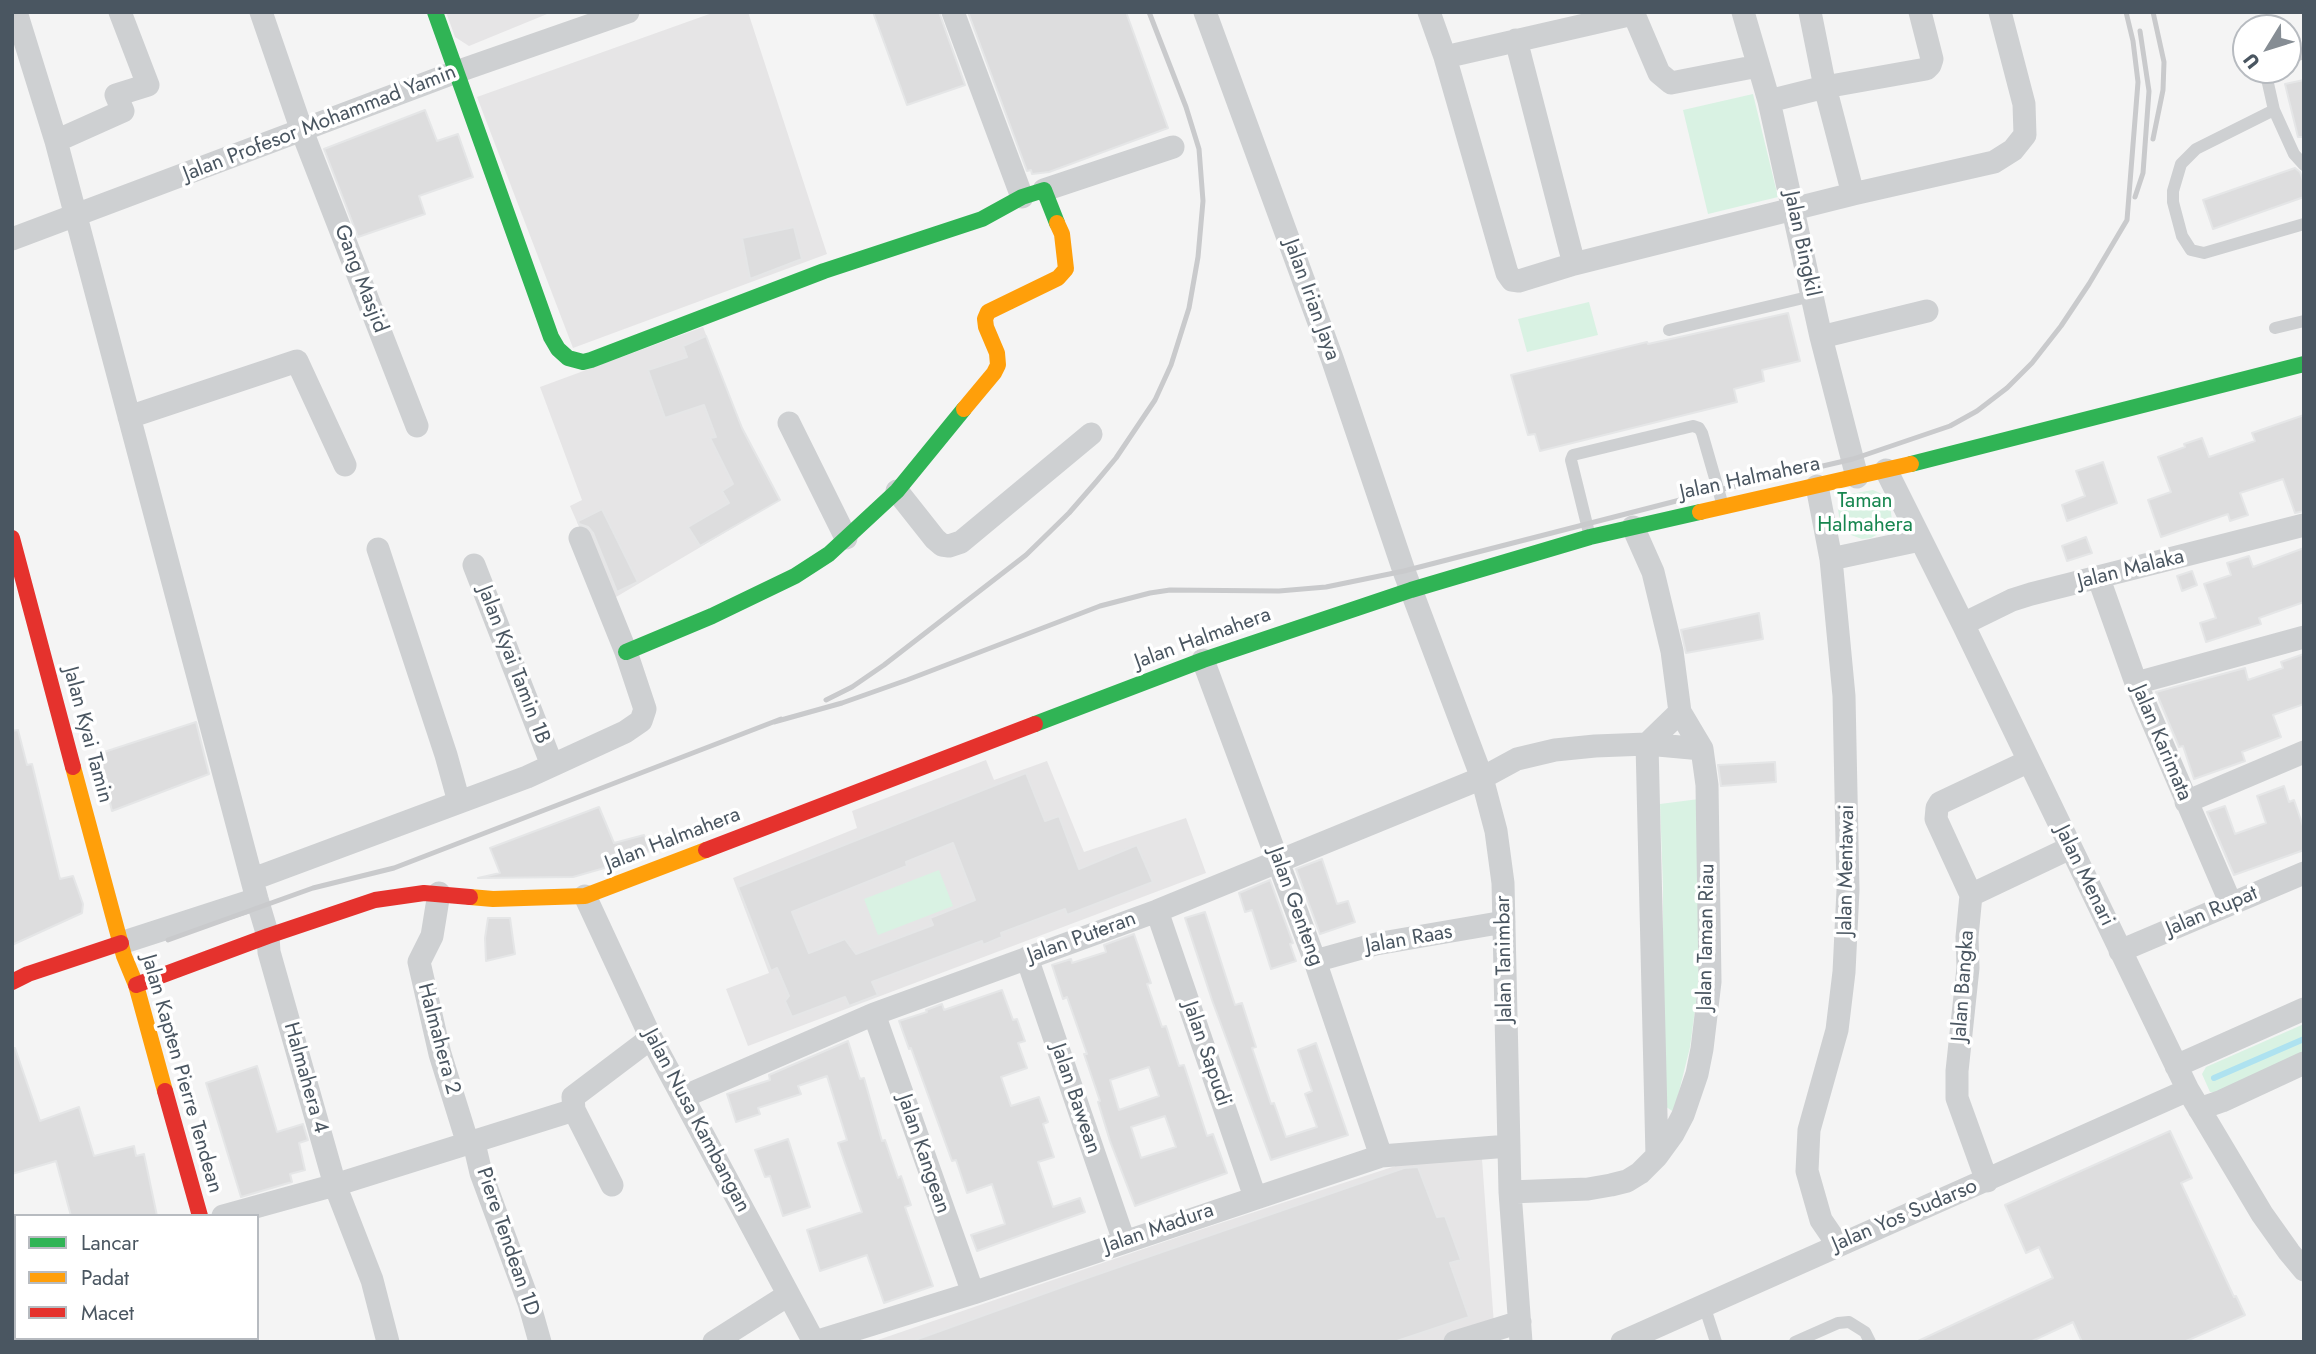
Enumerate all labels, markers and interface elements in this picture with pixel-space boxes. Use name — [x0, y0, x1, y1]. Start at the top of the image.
north arrow — [2232, 14, 2302, 84]
text: U — [2237, 47, 2266, 75]
street label: Jalan Profesor Mohammad Yamin — [180, 60, 460, 188]
street label: Jalan Bingkil — [1778, 189, 1824, 299]
street label: Gang Masjid — [328, 221, 392, 337]
street label: Jalan Irian Jaya — [1277, 236, 1345, 364]
street label: Jalan Halmahera — [1677, 452, 1823, 506]
park label: Taman Halmahera — [1817, 489, 1913, 539]
street label: Jalan Malaka — [2075, 545, 2187, 595]
street label: Jalan Kyai Tamin 1B — [471, 582, 555, 748]
street label: Jalan Halmahera — [1132, 603, 1274, 675]
street label: Jalan Kyai Tamin — [57, 664, 117, 806]
street label: Jalan Karimata — [2125, 681, 2197, 805]
street label: Jalan Halmahera — [602, 803, 744, 877]
street label: Jalan Mentawai — [1833, 804, 1861, 936]
street label: Jalan Menari — [2049, 821, 2119, 931]
street label: Jalan Genteng — [1262, 844, 1328, 970]
street label: Jalan Taman Riau — [1693, 863, 1721, 1011]
street label: Jalan Rupat — [2162, 881, 2262, 943]
street label: Jalan Tanimbar — [1491, 895, 1519, 1023]
street label: Jalan Puteran — [1024, 907, 1140, 969]
street label: Jalan Raas — [1364, 920, 1454, 960]
street label: Jalan Bangka — [1948, 929, 1980, 1043]
street label: Jalan Kapten Pierre Tendean — [135, 952, 227, 1196]
street label: Halmahera 2 — [411, 981, 465, 1097]
street label: Jalan Sapudi — [1176, 998, 1236, 1110]
street label: Halmahera 4 — [277, 1020, 333, 1136]
street label: Jalan Nusa Kambangan — [637, 1025, 755, 1217]
street label: Jalan Bawean — [1044, 1041, 1106, 1157]
street label: Jalan Kangean — [891, 1091, 955, 1217]
street label: Piere Tendean 1D — [470, 1165, 544, 1319]
street label: Jalan Yos Sudarso — [1829, 1174, 1981, 1258]
street label: Jalan Madura — [1101, 1198, 1217, 1260]
legend — [14, 1214, 259, 1340]
text: Lancar — [81, 1228, 139, 1258]
text: Padat — [81, 1263, 129, 1293]
text: Macet — [81, 1298, 134, 1328]

